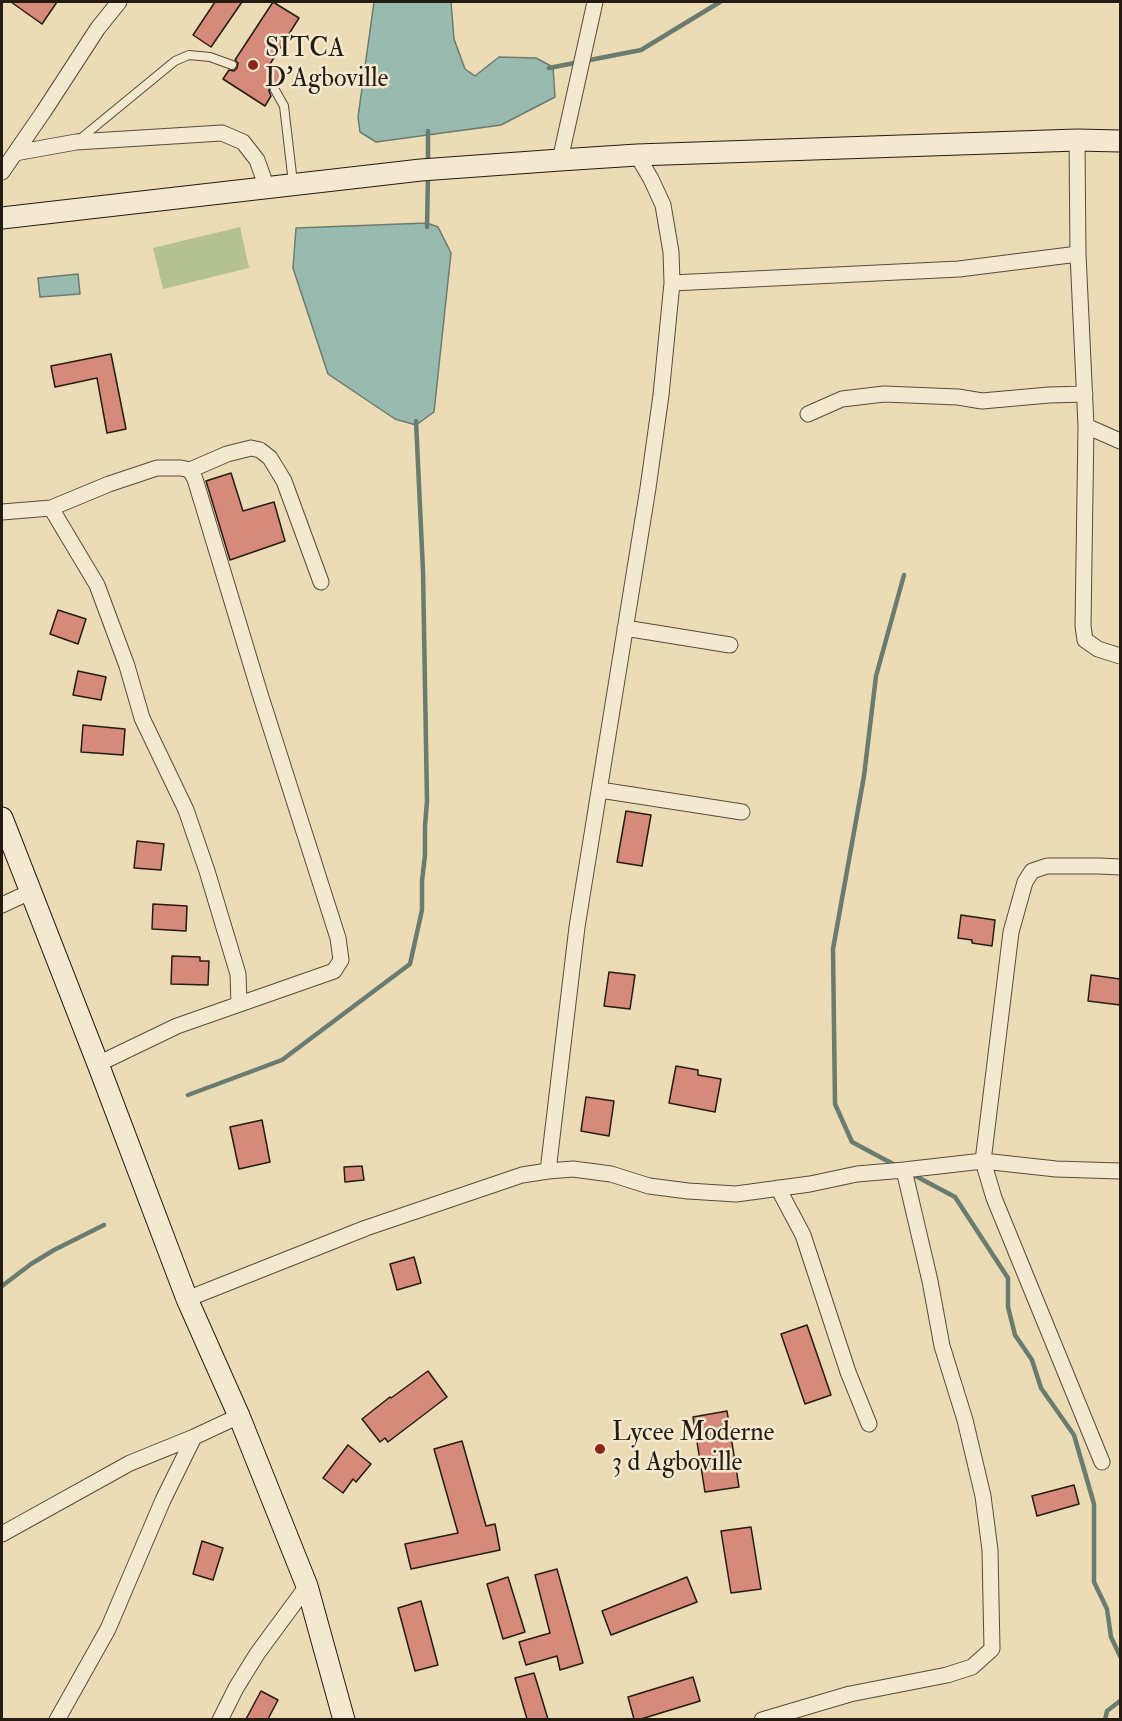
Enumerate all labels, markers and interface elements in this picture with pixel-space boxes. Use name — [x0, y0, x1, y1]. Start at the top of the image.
place label: SITCA D'Agboville — [265, 34, 388, 96]
marker: SITCA D'Agboville — [246, 58, 260, 72]
place label: Lycee Moderne 3 d Agboville — [612, 1418, 774, 1480]
marker: Lycee Moderne 3 d Agboville — [593, 1442, 607, 1456]

